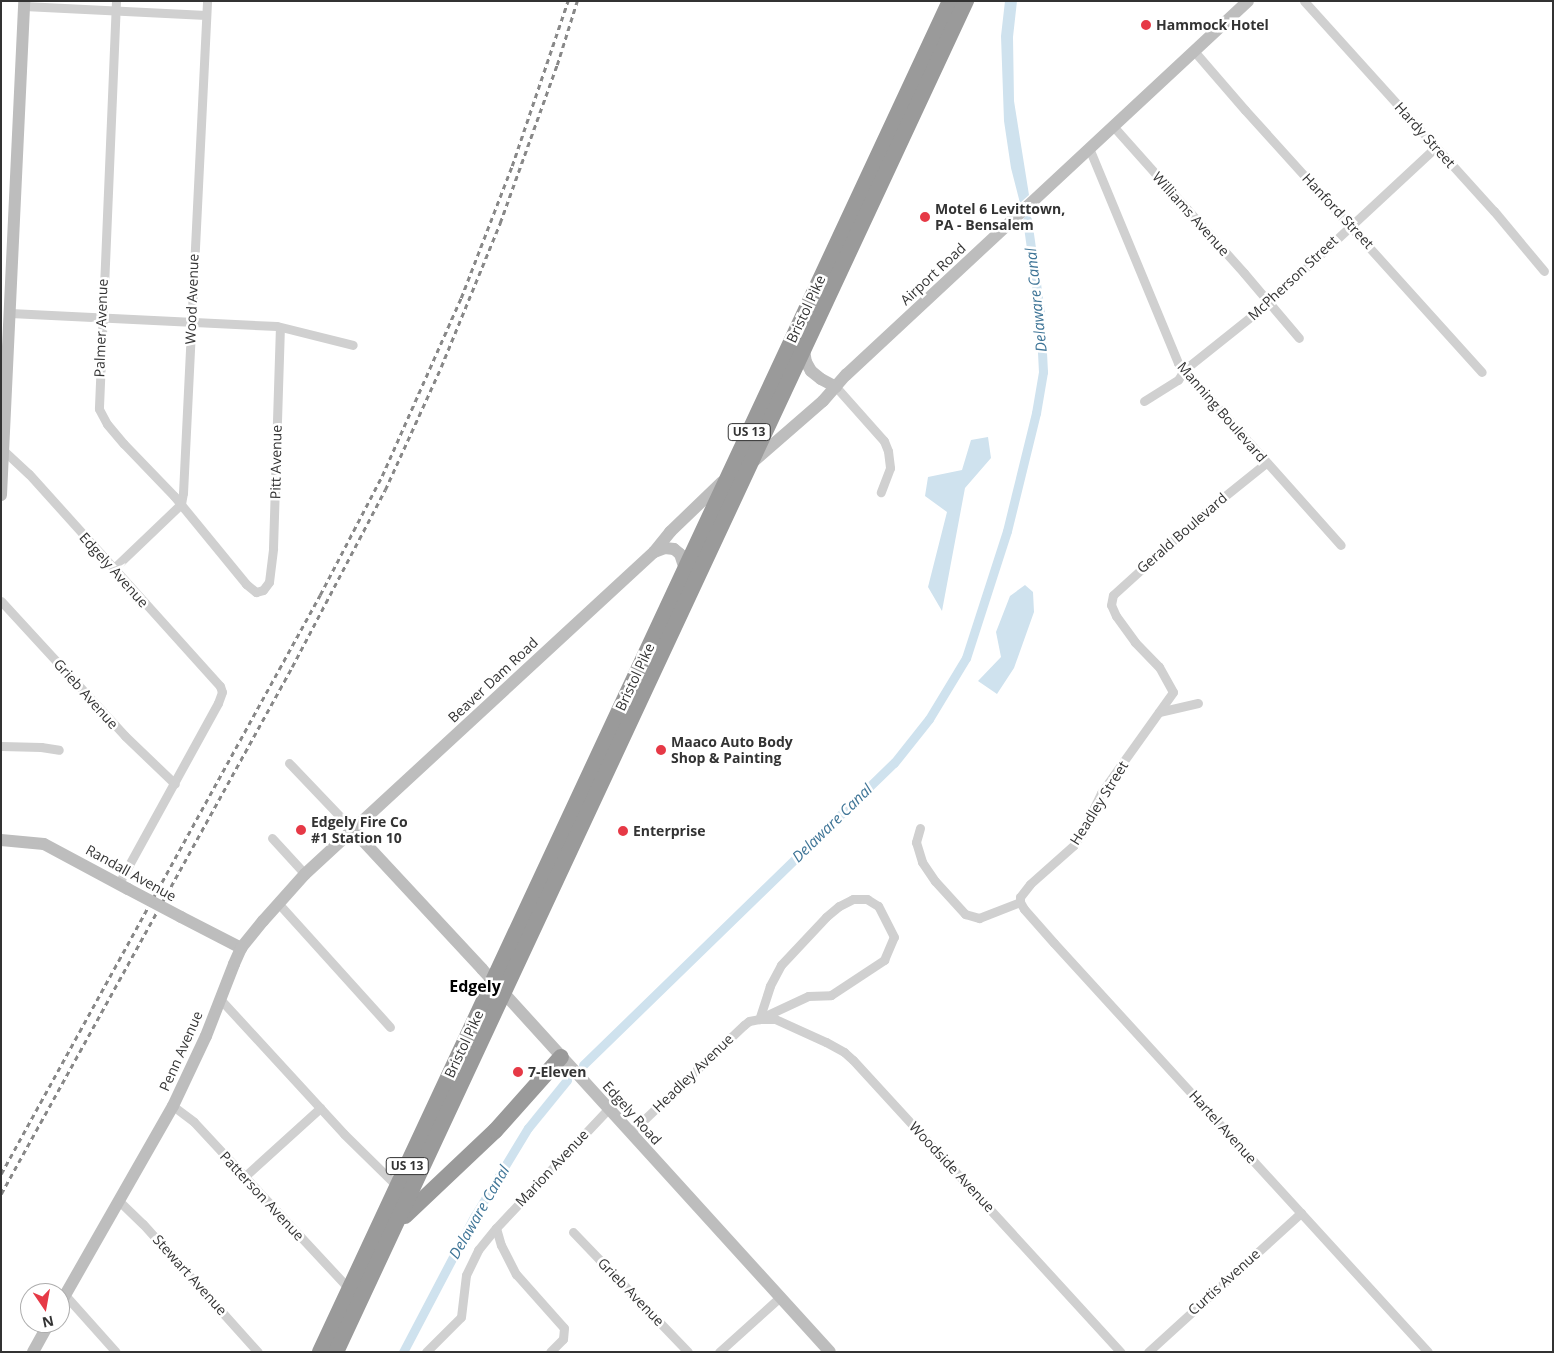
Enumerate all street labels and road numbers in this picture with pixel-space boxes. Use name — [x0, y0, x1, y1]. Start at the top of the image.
street label: Hardy Street — [1391, 99, 1459, 171]
street label: Williams Avenue — [1149, 169, 1233, 259]
street label: Hanford Street — [1299, 170, 1377, 252]
street label: McPherson Street — [1245, 232, 1341, 324]
street label: Airport Road — [897, 240, 969, 308]
street label: Wood Avenue — [182, 253, 202, 345]
street label: Bristol Pike — [783, 272, 829, 346]
street label: Palmer Avenue — [91, 278, 111, 378]
street label: Manning Boulevard — [1174, 358, 1270, 466]
road number: US 13 — [726, 422, 772, 442]
street label: Pitt Avenue — [267, 425, 285, 499]
street label: Gerald Boulevard — [1134, 489, 1230, 577]
street label: Edgely Avenue — [76, 529, 152, 611]
street label: Beaver Dam Road — [445, 634, 541, 726]
street label: Bristol Pike — [612, 640, 658, 714]
street label: Grieb Avenue — [50, 656, 122, 732]
street label: Headley Street — [1067, 758, 1131, 848]
street label: Randall Avenue — [83, 841, 179, 905]
street label: Bristol Pike — [441, 1007, 487, 1081]
street label: Penn Avenue — [156, 1008, 206, 1094]
street label: Headley Avenue — [649, 1030, 737, 1116]
street label: Edgely Road — [599, 1078, 665, 1148]
street label: Hartel Avenue — [1186, 1087, 1260, 1167]
street label: Woodside Avenue — [906, 1118, 998, 1216]
street label: Marion Avenue — [512, 1126, 592, 1210]
street label: Patterson Avenue — [216, 1148, 308, 1244]
road number: US 13 — [384, 1156, 430, 1176]
street label: Stewart Avenue — [150, 1231, 230, 1319]
street label: Curtis Avenue — [1185, 1245, 1263, 1319]
street label: Grieb Avenue — [594, 1254, 668, 1330]

